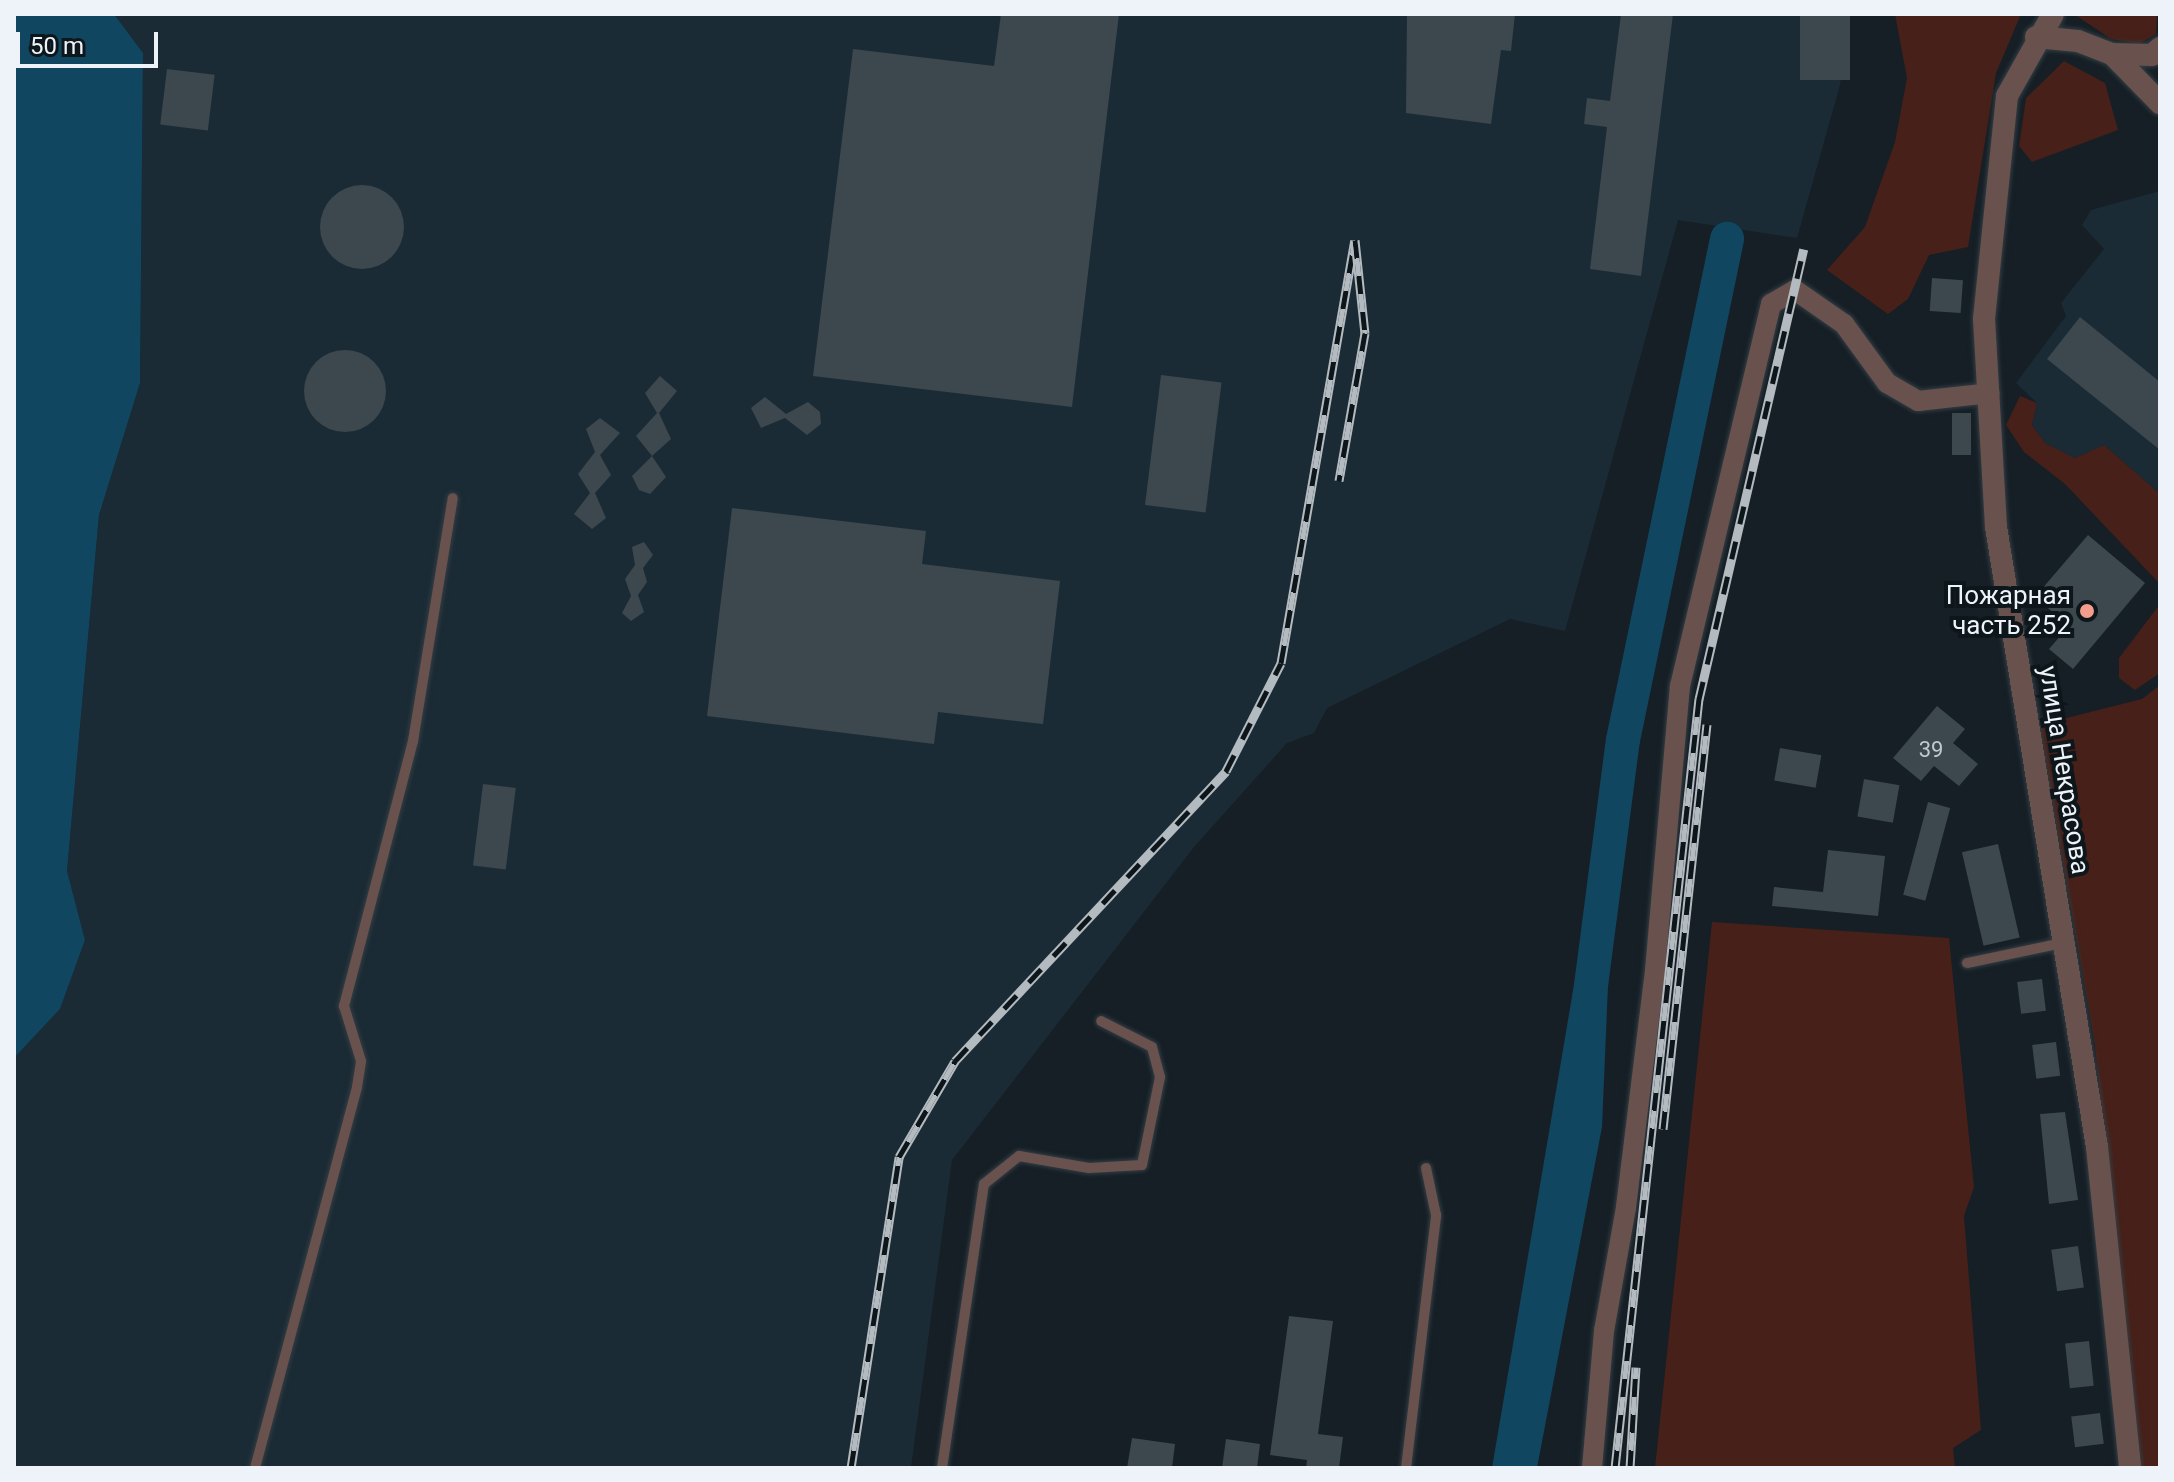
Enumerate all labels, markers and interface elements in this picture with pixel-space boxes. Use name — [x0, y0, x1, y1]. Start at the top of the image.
scale bar — [20, 16, 162, 66]
text: 50 m — [30, 32, 84, 60]
place label: Пожарная часть 252 — [1946, 580, 2071, 642]
marker: Пожарная часть 252 — [2078, 602, 2096, 620]
street label: улица Некрасова — [2032, 664, 2096, 876]
house number: 39 — [1919, 737, 1943, 763]

